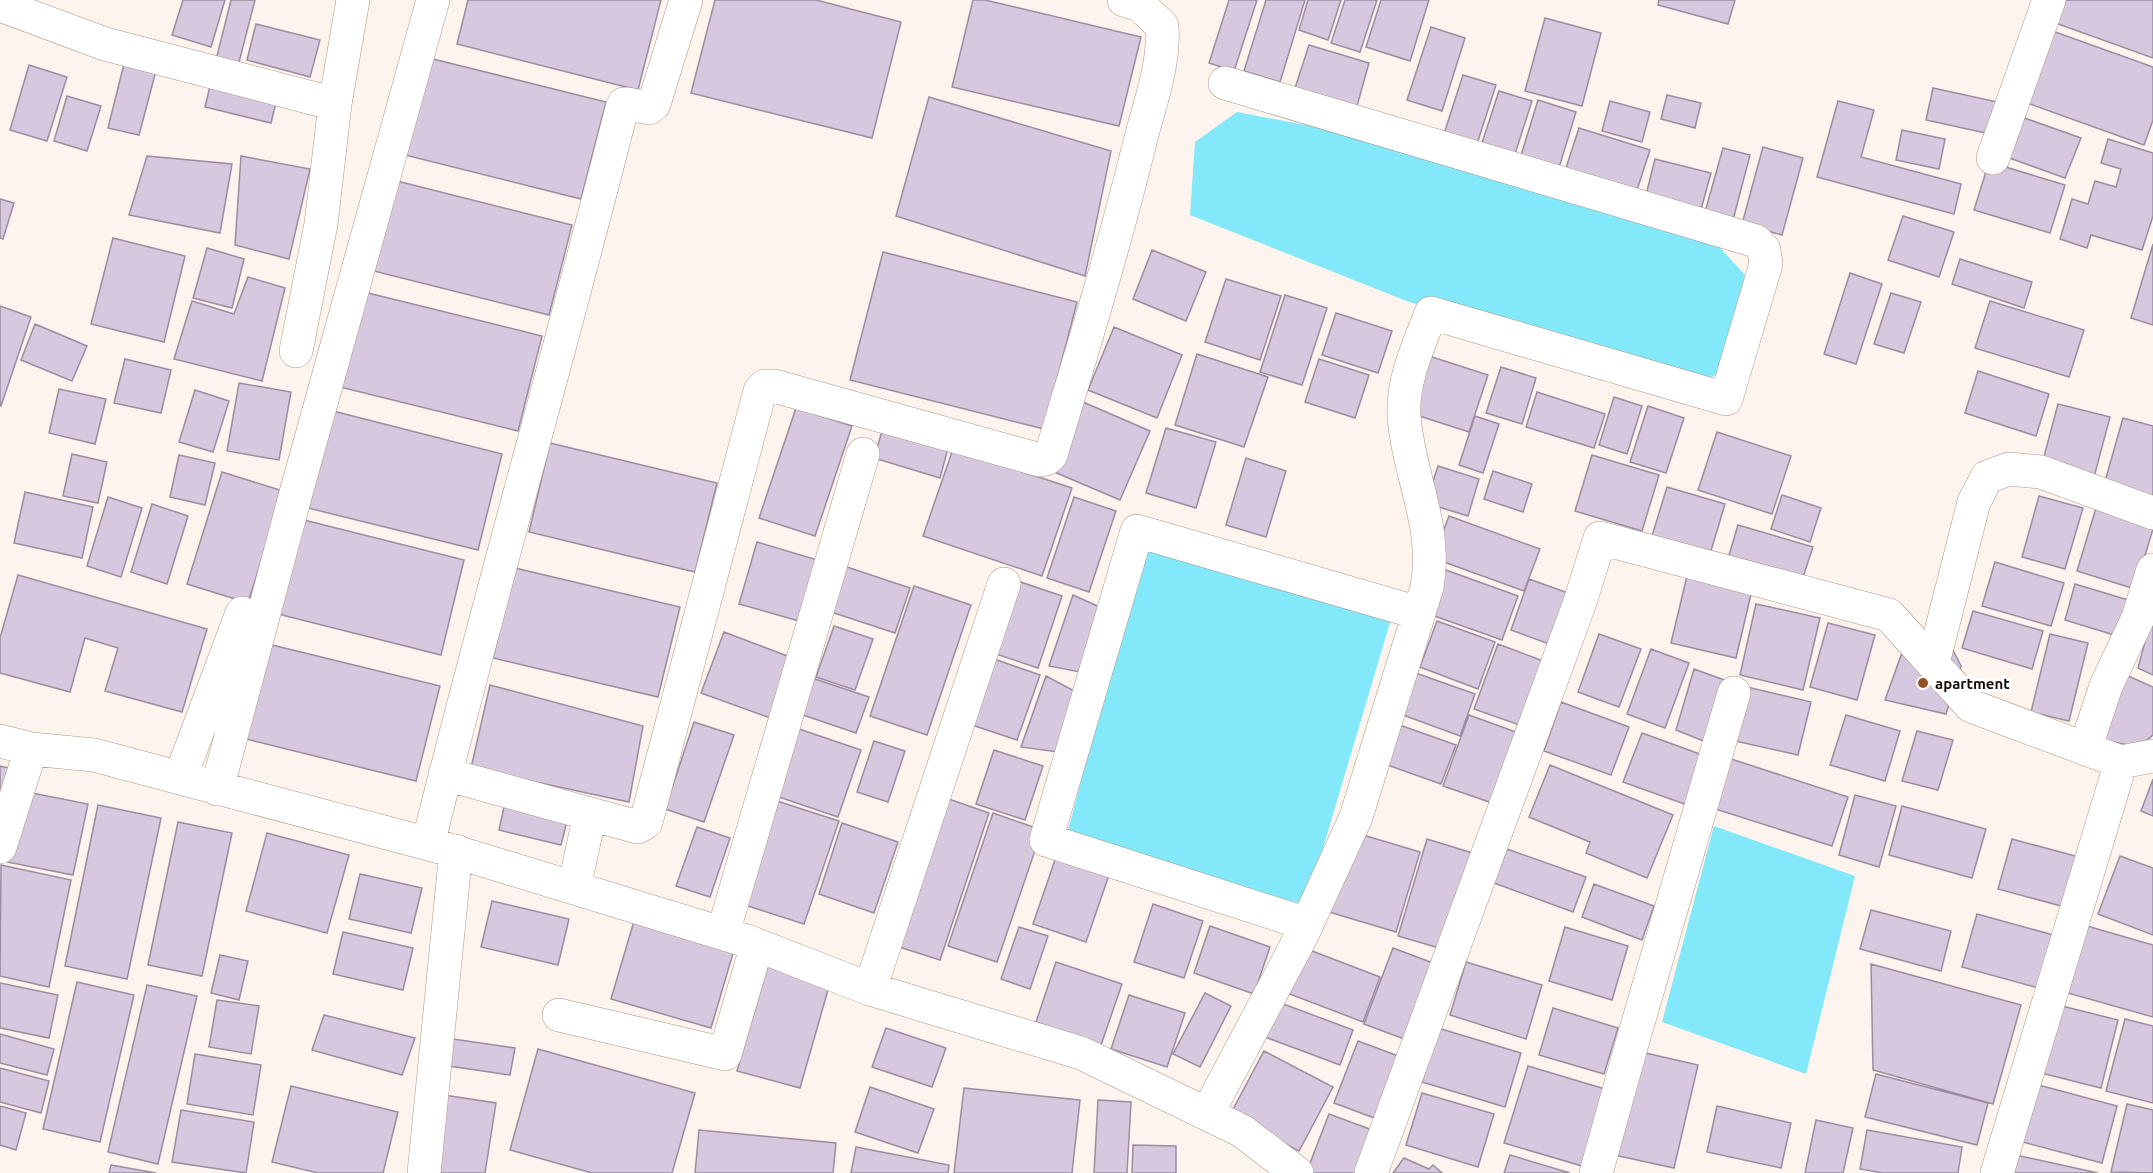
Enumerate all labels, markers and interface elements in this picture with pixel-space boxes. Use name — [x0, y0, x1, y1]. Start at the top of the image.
place label: apartment — [1935, 675, 2010, 692]
marker: apartment — [1916, 676, 1930, 690]

